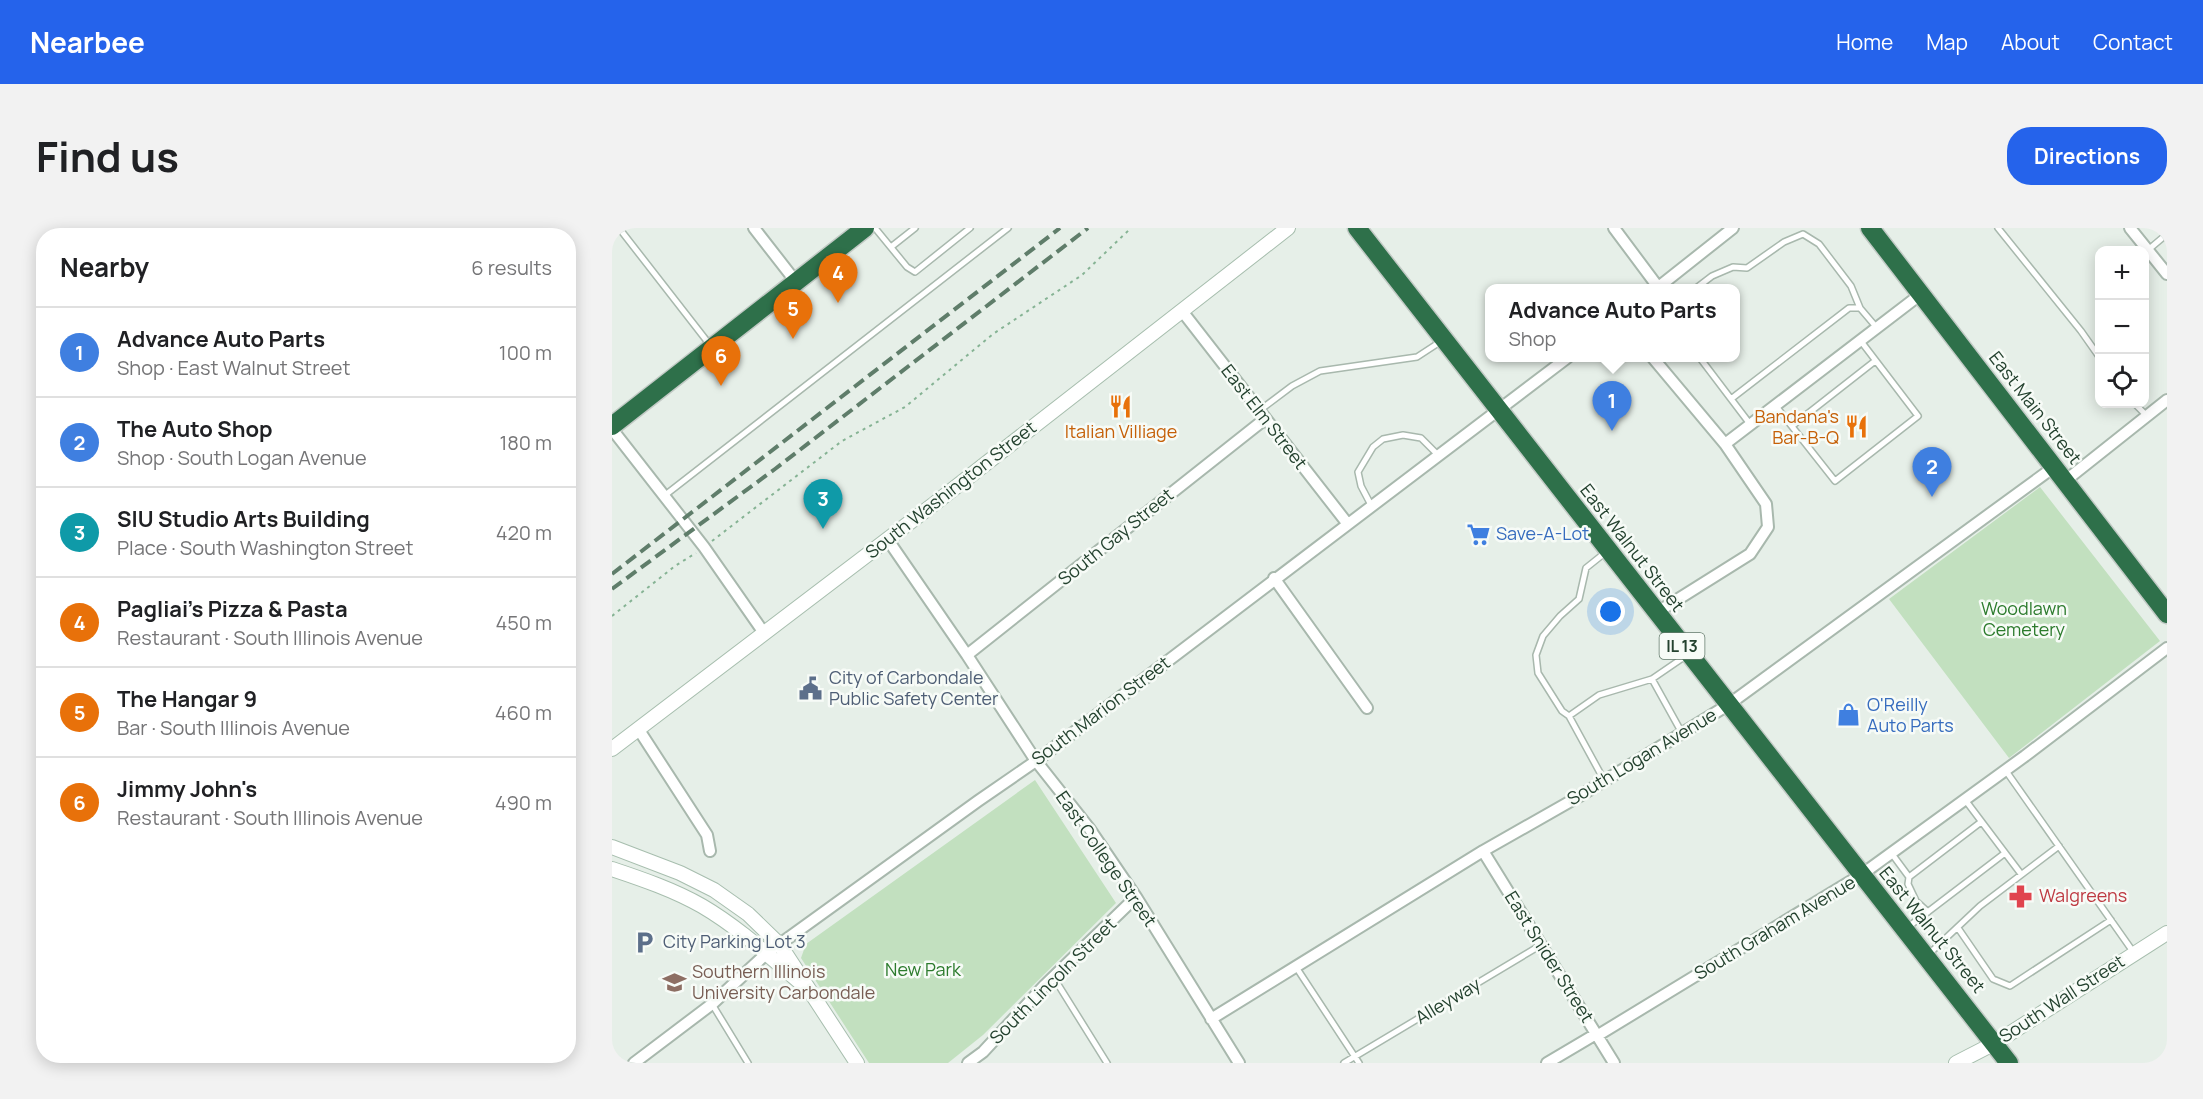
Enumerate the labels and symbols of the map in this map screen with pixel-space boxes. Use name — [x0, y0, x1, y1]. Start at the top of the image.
pin: 4 — [818, 254, 858, 303]
pin: 5 — [774, 290, 813, 339]
pin: 6 — [702, 336, 740, 386]
street label: East Main Street — [1984, 346, 2087, 469]
street label: East Elm Street — [1216, 359, 1313, 474]
pin: 1 — [1592, 382, 1632, 431]
restaurant icon: Italian Villiage — [1108, 393, 1134, 419]
place label: Bandana's Bar-B-Q — [1754, 404, 1839, 449]
restaurant icon: Bandana's Bar-B-Q — [1844, 414, 1870, 440]
street label: South Washington Street — [860, 415, 1041, 563]
place label: Italian Villiage — [1065, 419, 1177, 443]
pin: 2 — [1912, 448, 1952, 497]
street label: East Walnut Street — [1575, 479, 1690, 616]
pin: 3 — [804, 480, 842, 529]
street label: South Gay Street — [1053, 482, 1178, 590]
supermarket icon: Save-A-Lot — [1465, 521, 1491, 547]
place label: Save-A-Lot — [1496, 521, 1589, 545]
park label: Woodlawn Cemetery — [1981, 596, 2067, 641]
your location — [1596, 597, 1625, 626]
road number: IL 13 — [1660, 633, 1704, 659]
street label: South Marion Street — [1026, 650, 1175, 770]
place label: City of Carbondale Public Safety Center — [829, 665, 999, 710]
public building icon: City of Carbondale Public Safety Center — [798, 675, 824, 701]
place label: O'Reilly Auto Parts — [1867, 692, 1954, 737]
street label: South Logan Avenue — [1562, 702, 1721, 810]
shop icon: O'Reilly Auto Parts — [1836, 702, 1862, 728]
street label: East College Street — [1051, 786, 1163, 931]
street label: East Walnut Street — [1874, 861, 1991, 997]
street label: South Graham Avenue — [1689, 869, 1859, 985]
pharmacy icon: Walgreens — [2008, 883, 2034, 909]
place label: Walgreens — [2039, 883, 2127, 907]
street label: East Snider Street — [1500, 886, 1600, 1027]
street label: South Lincoln Street — [984, 912, 1121, 1049]
parking icon: City Parking Lot 3 — [632, 929, 658, 955]
place label: City Parking Lot 3 — [663, 929, 806, 953]
street label: South Wall Street — [1994, 949, 2129, 1048]
park label: New Park — [885, 957, 962, 981]
place label: Southern Illinois University Carbondale — [692, 959, 875, 1004]
school or university icon: Southern Illinois University Carbondale — [661, 969, 687, 995]
street label: Alleyway — [1411, 971, 1485, 1029]

